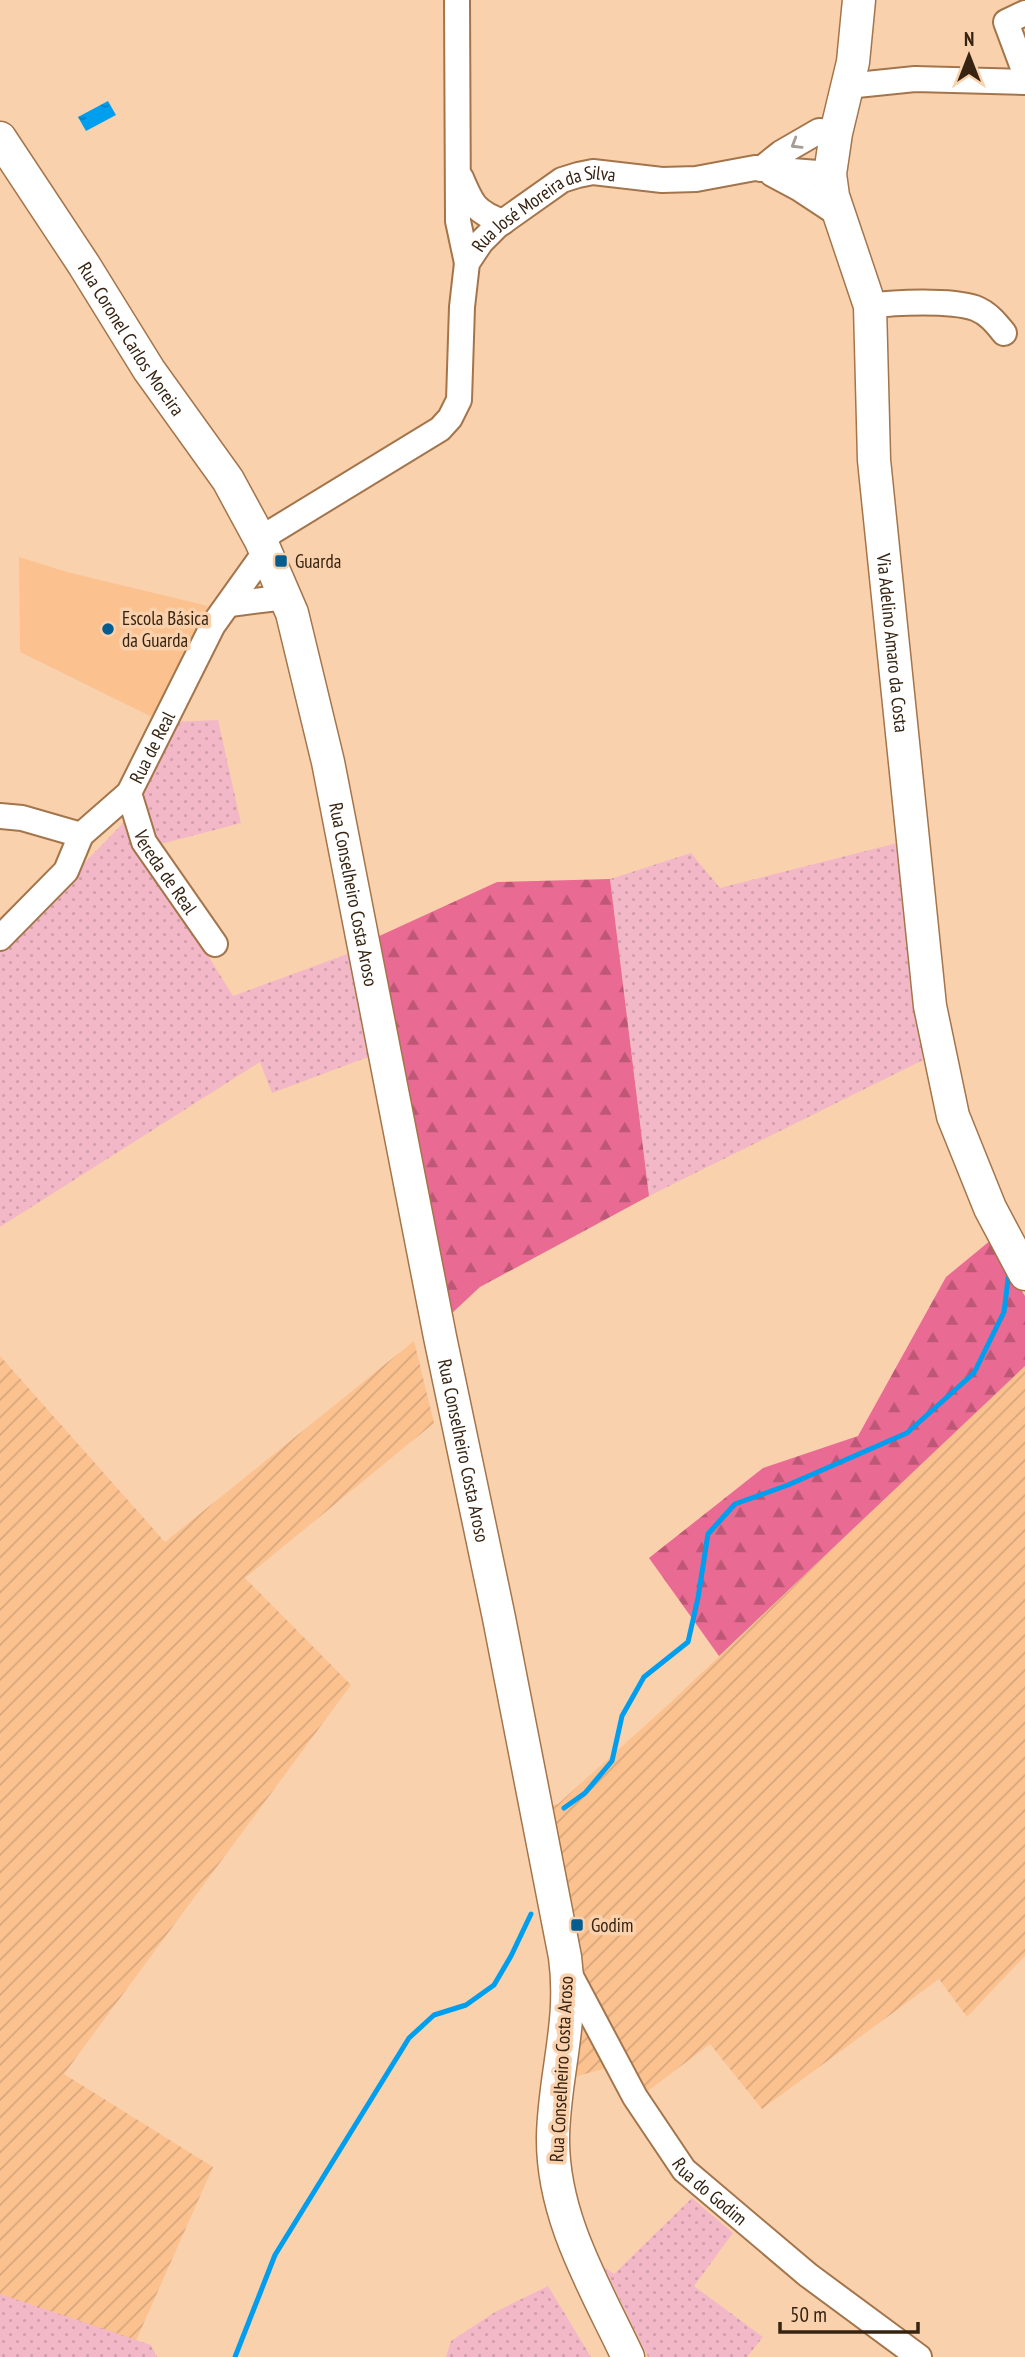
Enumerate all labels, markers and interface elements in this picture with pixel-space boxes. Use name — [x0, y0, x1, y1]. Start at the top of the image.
north arrow — [934, 21, 1004, 91]
text: N — [964, 27, 974, 51]
one-way arrow — [791, 136, 804, 149]
street label: Rua José Moreira da Silva — [466, 160, 617, 256]
street label: Rua Coronel Carlos Moreira — [73, 257, 190, 420]
place label: Guarda — [295, 549, 341, 573]
street label: Via Adelino Amaro da Costa — [872, 551, 914, 734]
marker: Guarda — [273, 553, 289, 569]
place label: Escola Básica da Guarda — [122, 606, 209, 652]
marker: Escola Básica da Guarda — [100, 621, 116, 637]
street label: Rua de Real — [124, 707, 180, 787]
street label: Rua Conselheiro Costa Aroso — [324, 800, 383, 988]
street label: Vereda de Real — [129, 826, 203, 919]
street label: Rua Conselheiro Costa Aroso — [433, 1357, 495, 1544]
place label: Godim — [591, 1913, 633, 1937]
marker: Godim — [569, 1917, 585, 1933]
street label: Rua Conselheiro Costa Aroso — [544, 1975, 578, 2163]
street label: Rua do Godim — [667, 2153, 752, 2230]
scale bar — [780, 2290, 918, 2334]
text: 50 m — [790, 2301, 827, 2328]

